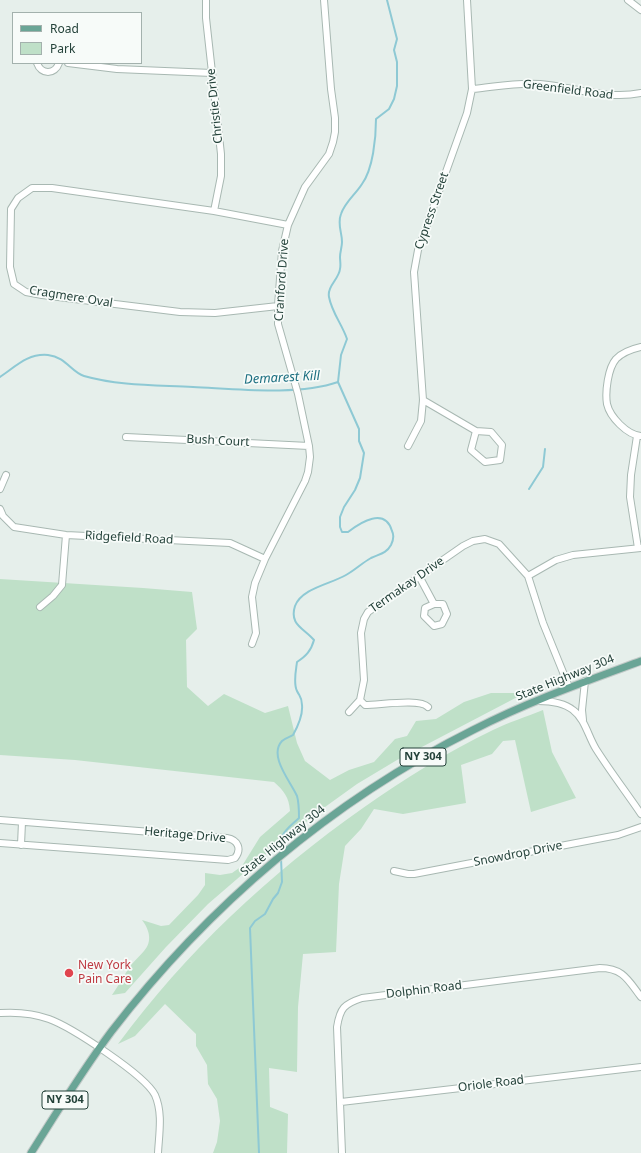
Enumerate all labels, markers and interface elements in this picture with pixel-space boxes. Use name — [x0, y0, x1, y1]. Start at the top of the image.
legend — [12, 12, 142, 64]
text: Road — [50, 20, 79, 37]
text: Park — [50, 40, 75, 57]
street label: Christie Drive — [204, 68, 226, 144]
street label: Greenfield Road — [522, 77, 614, 103]
street label: Cypress Street — [412, 171, 452, 251]
street label: Cranford Drive — [272, 238, 292, 322]
street label: Cragmere Oval — [28, 283, 114, 311]
water label: Demarest Kill — [244, 368, 320, 388]
street label: Bush Court — [186, 432, 250, 450]
street label: Ridgefield Road — [84, 528, 174, 548]
street label: Termakay Drive — [367, 554, 447, 616]
street label: State Highway 304 — [514, 652, 616, 704]
road number: NY 304 — [400, 748, 446, 766]
street label: State Highway 304 — [238, 802, 328, 880]
street label: Heritage Drive — [144, 824, 226, 846]
street label: Snowdrop Drive — [472, 838, 564, 870]
place label: New York Pain Care — [78, 959, 131, 987]
marker: New York Pain Care — [63, 967, 75, 979]
street label: Dolphin Road — [385, 978, 463, 1002]
street label: Oriole Road — [457, 1073, 525, 1095]
road number: NY 304 — [42, 1091, 88, 1109]

